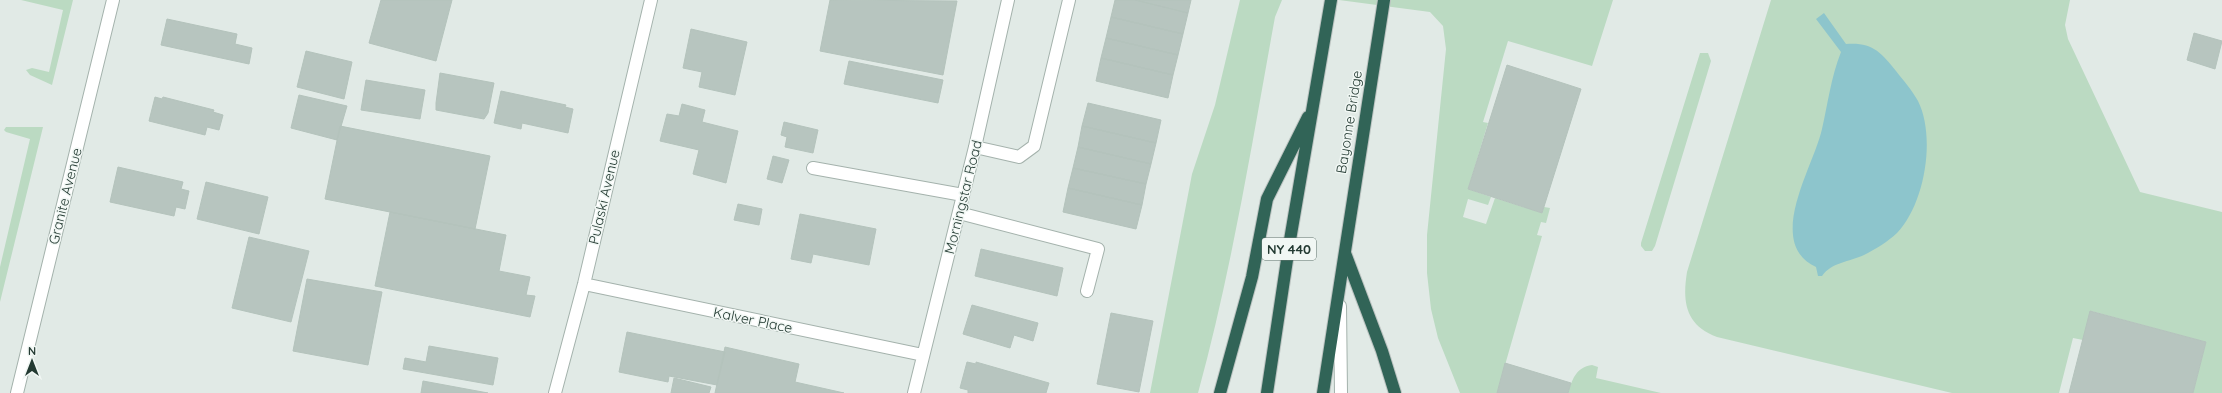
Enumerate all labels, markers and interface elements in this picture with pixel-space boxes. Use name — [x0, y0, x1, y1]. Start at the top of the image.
street label: Bayonne Bridge — [1332, 69, 1366, 175]
street label: Morningstar Road — [940, 138, 986, 256]
street label: Granite Avenue — [44, 146, 86, 246]
street label: Pulaski Avenue — [584, 148, 624, 246]
road number: NY 440 — [1262, 238, 1316, 260]
street label: Kalver Place — [712, 303, 794, 337]
north arrow — [12, 341, 52, 381]
text: N — [28, 344, 36, 358]

